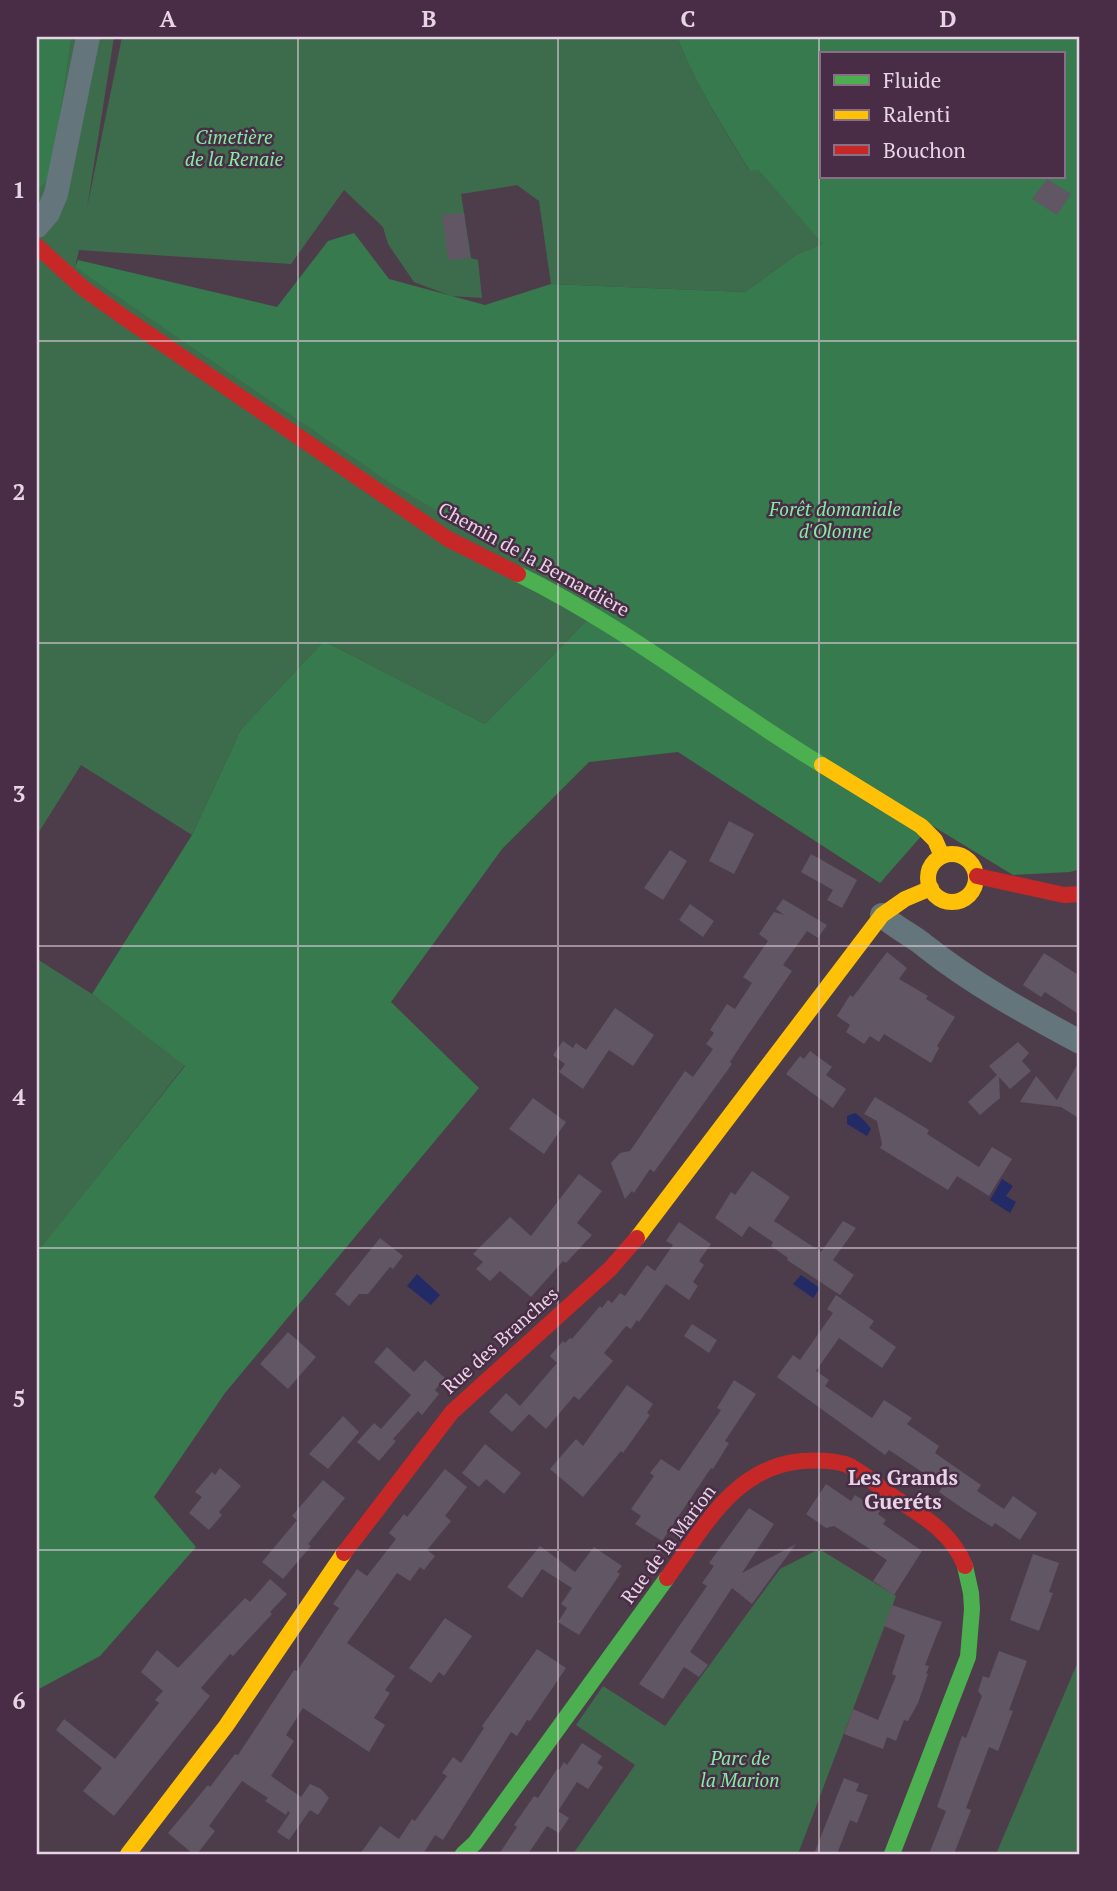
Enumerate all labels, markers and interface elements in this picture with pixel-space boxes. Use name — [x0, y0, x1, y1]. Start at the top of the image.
text: A — [160, 3, 177, 34]
text: B — [422, 3, 437, 34]
text: C — [681, 3, 696, 34]
text: D — [940, 3, 957, 34]
legend — [820, 52, 1064, 178]
text: Fluide — [883, 66, 941, 94]
text: Ralenti — [883, 100, 950, 128]
park label: Cimetière de la Renaie — [185, 124, 284, 171]
text: Bouchon — [883, 136, 966, 164]
text: 1 — [13, 174, 26, 205]
text: 2 — [13, 476, 26, 507]
street label: Chemin de la Bernardière — [434, 496, 634, 622]
park label: Forêt domaniale d'Olonne — [768, 496, 901, 543]
text: 3 — [13, 778, 26, 809]
text: 4 — [13, 1081, 26, 1112]
street label: Rue des Branches — [436, 1281, 563, 1398]
text: 5 — [13, 1383, 26, 1414]
district label: Les Grands Gueréts — [848, 1463, 958, 1515]
street label: Rue de la Marion — [615, 1479, 721, 1608]
text: 6 — [13, 1685, 26, 1716]
park label: Parc de la Marion — [700, 1745, 780, 1792]

